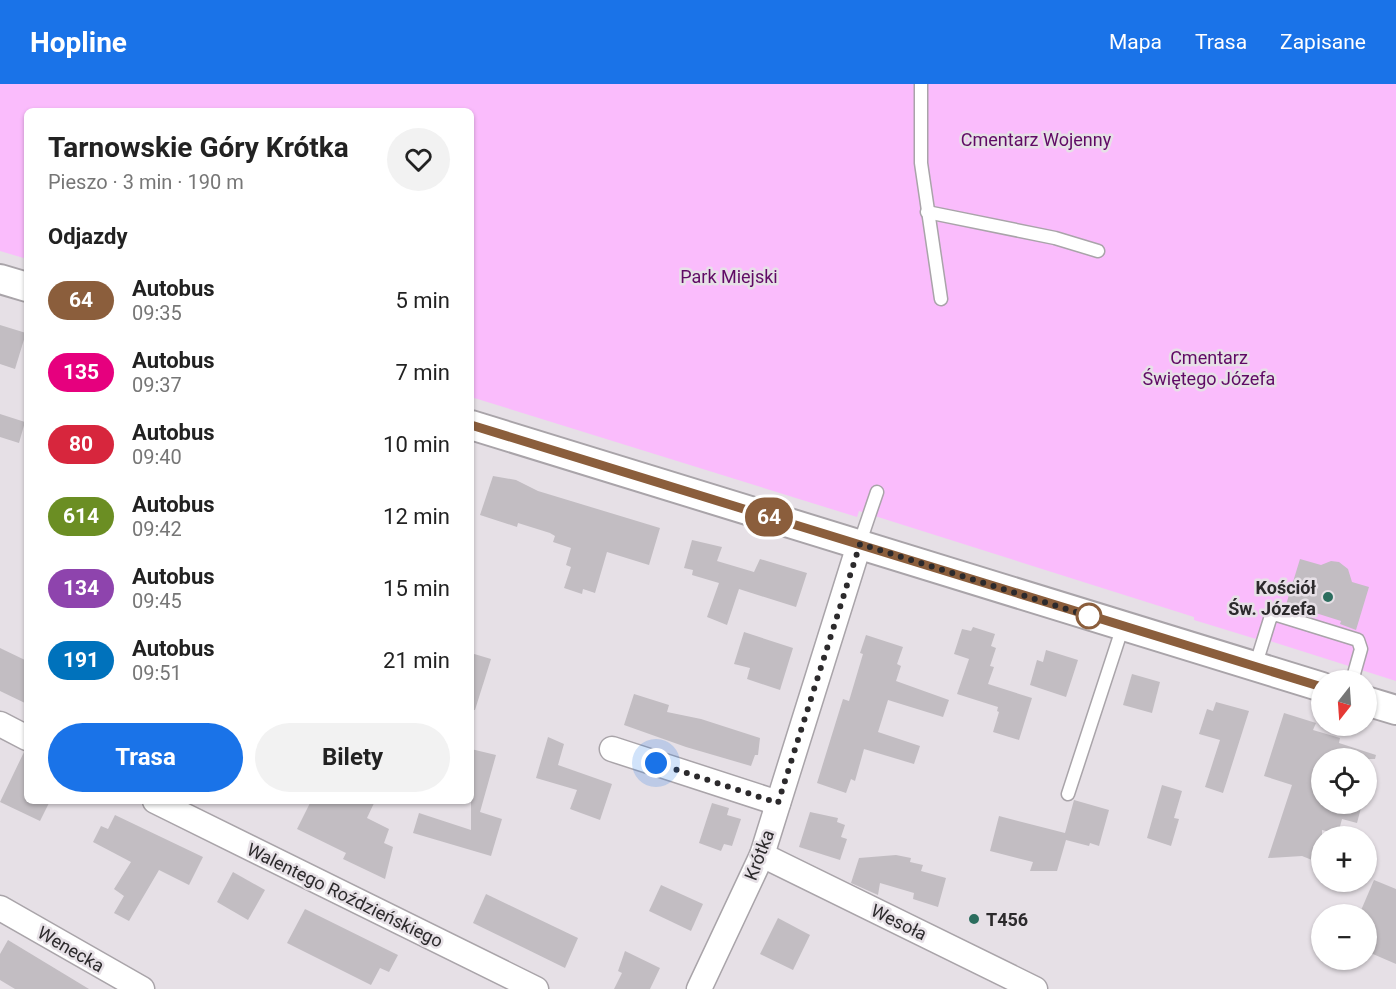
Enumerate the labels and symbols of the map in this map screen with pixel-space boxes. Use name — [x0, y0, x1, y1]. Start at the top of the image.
park label: Cmentarz Wojenny — [961, 129, 1112, 150]
park label: Park Miejski — [680, 266, 778, 287]
park label: Cmentarz Świętego Józefa — [1143, 347, 1275, 389]
line badge: 64 — [742, 498, 796, 536]
place label: Kościół Św. Józefa — [1228, 577, 1316, 619]
marker: Kościół Św. Józefa — [1321, 590, 1335, 604]
unlabelled marker — [1076, 603, 1102, 629]
north arrow — [1311, 670, 1377, 736]
your location — [641, 748, 671, 778]
street label: Krótka — [740, 827, 778, 883]
street label: Walentego Roździeńskiego — [244, 838, 446, 952]
street label: Wesoła — [868, 900, 930, 944]
place label: T456 — [986, 909, 1028, 930]
marker: T456 — [967, 912, 981, 926]
street label: Wenecka — [34, 922, 108, 976]

